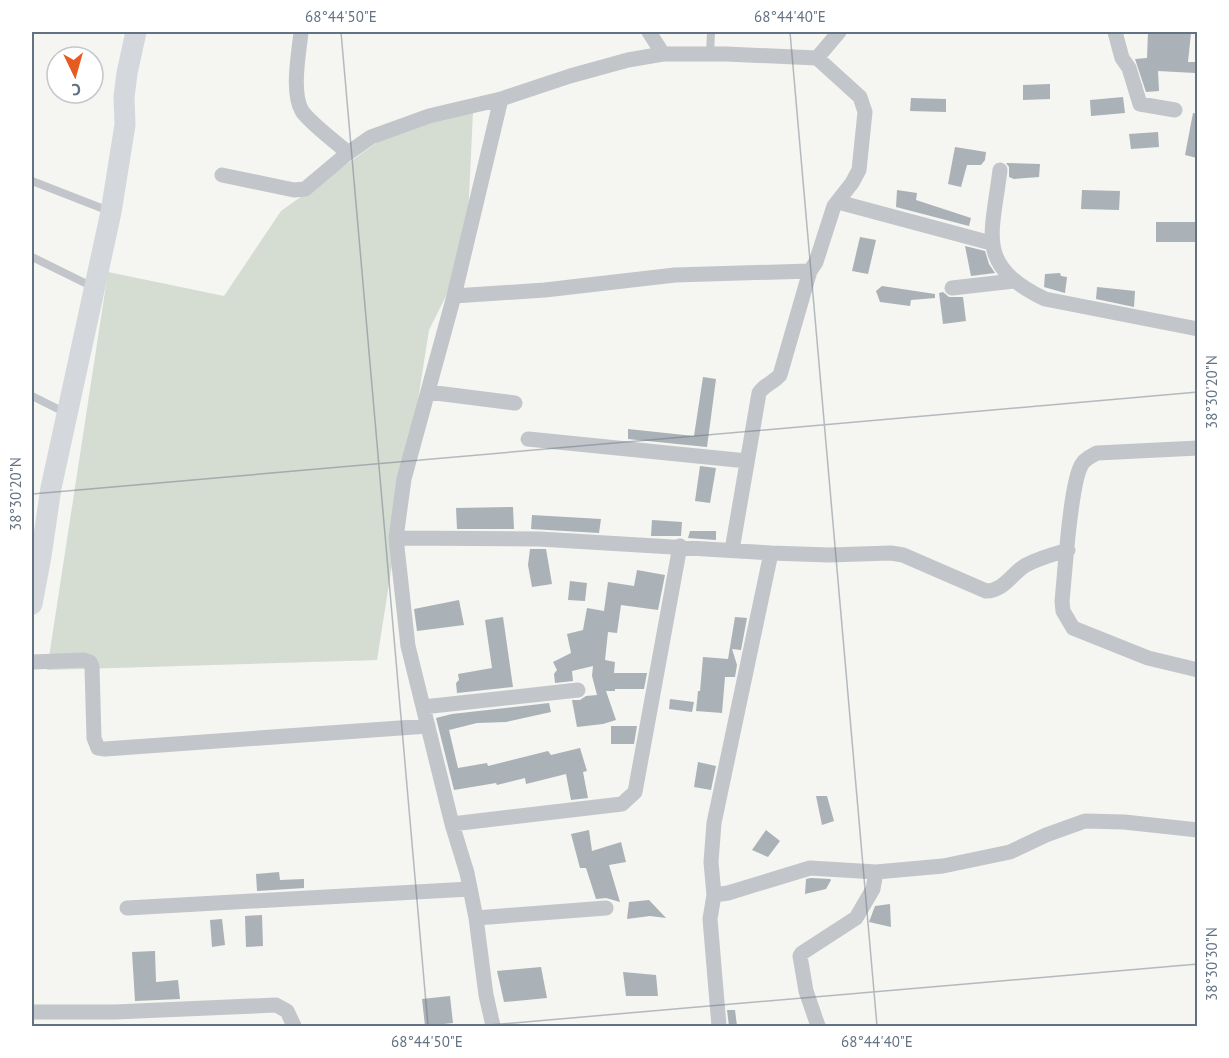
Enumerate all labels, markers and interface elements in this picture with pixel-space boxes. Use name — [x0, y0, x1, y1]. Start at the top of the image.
text: 68°44'50"E — [305, 7, 377, 26]
text: 68°44'40"E — [754, 7, 826, 26]
north arrow — [45, 45, 105, 105]
text: С — [71, 80, 82, 100]
text: 38°30'20"N — [1202, 355, 1221, 429]
text: 38°30'20"N — [6, 457, 25, 531]
text: 38°30'30"N — [1202, 927, 1221, 1001]
text: 68°44'50"E — [391, 1032, 463, 1051]
text: 68°44'40"E — [841, 1032, 913, 1051]

